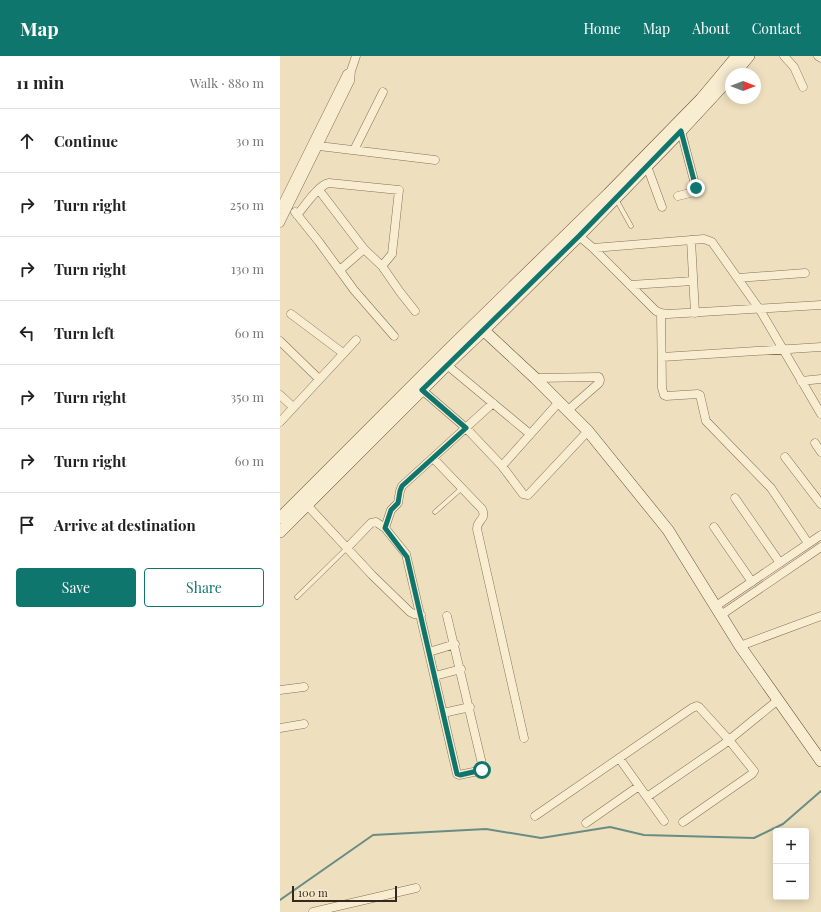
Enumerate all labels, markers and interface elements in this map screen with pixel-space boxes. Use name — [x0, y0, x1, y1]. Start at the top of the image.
text: Map — [20, 15, 59, 41]
text: Home — [583, 19, 621, 38]
text: Map — [643, 19, 670, 38]
text: About — [692, 19, 730, 38]
text: Contact — [752, 19, 801, 38]
north arrow — [725, 68, 761, 104]
text: 11 min — [16, 71, 64, 93]
text: Walk · 880 m — [190, 74, 264, 91]
icon: ahead — [16, 130, 38, 152]
text: Continue — [54, 131, 118, 151]
text: 30 m — [236, 132, 264, 149]
route end — [687, 179, 705, 197]
icon: right — [16, 194, 38, 216]
text: Turn right — [54, 195, 127, 215]
text: 250 m — [230, 196, 264, 213]
icon: right — [16, 258, 38, 280]
text: Turn right — [54, 259, 127, 279]
text: 130 m — [231, 260, 264, 277]
icon: left — [16, 322, 38, 344]
text: Turn left — [54, 323, 115, 343]
text: 60 m — [235, 324, 264, 341]
icon: right — [16, 386, 38, 408]
text: Turn right — [54, 387, 127, 407]
text: 350 m — [230, 388, 264, 405]
icon: right — [16, 450, 38, 472]
text: Turn right — [54, 451, 127, 471]
text: 60 m — [235, 452, 264, 469]
icon: arrive — [16, 514, 38, 536]
text: Arrive at destination — [54, 515, 196, 535]
button: Save — [16, 568, 136, 607]
button: Share — [144, 568, 264, 607]
route start — [473, 761, 491, 779]
map controls — [773, 828, 809, 900]
button: + — [773, 828, 809, 864]
button: − — [773, 864, 809, 900]
scale bar — [292, 884, 397, 903]
text: 100 m — [298, 885, 328, 900]

